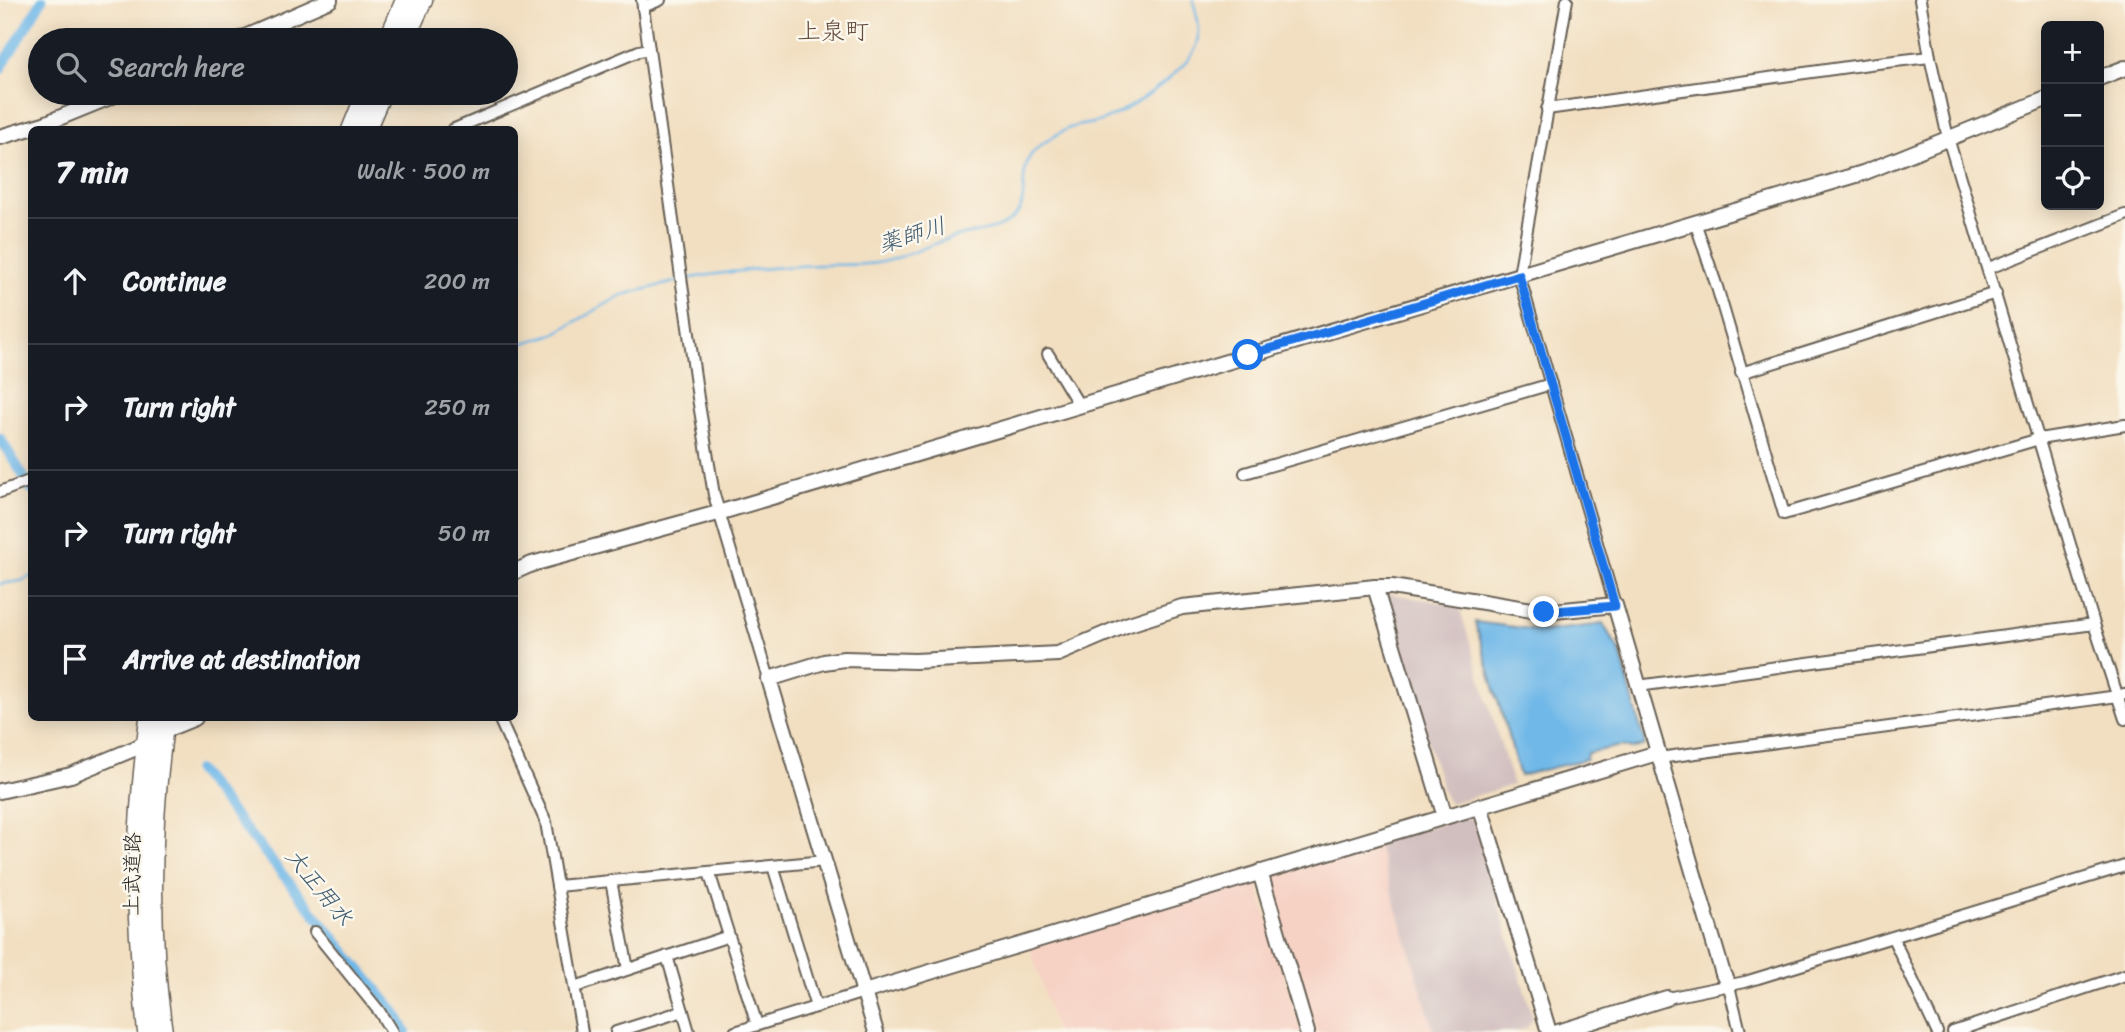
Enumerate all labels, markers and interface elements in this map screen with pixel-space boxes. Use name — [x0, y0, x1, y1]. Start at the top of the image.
district label: 上泉町 — [797, 10, 869, 52]
map controls — [2041, 21, 2104, 210]
button: + — [2041, 21, 2104, 84]
search box — [28, 28, 518, 105]
text: Search here — [108, 44, 245, 90]
icon: search — [52, 48, 90, 86]
button: − — [2041, 84, 2104, 147]
text: 7 min — [56, 145, 128, 199]
button: locate — [2041, 147, 2104, 210]
text: Walk · 500 m — [357, 151, 490, 192]
water label: 薬師川 — [873, 205, 951, 265]
text: Continue — [123, 258, 226, 304]
text: 200 m — [424, 261, 490, 302]
icon: ahead — [56, 262, 94, 300]
route start — [1232, 339, 1263, 370]
text: Turn right — [123, 384, 236, 430]
text: 250 m — [424, 387, 490, 428]
icon: right — [56, 388, 94, 426]
text: Turn right — [123, 510, 236, 556]
text: 50 m — [438, 513, 490, 554]
icon: right — [56, 514, 94, 552]
route end — [1528, 596, 1559, 627]
text: Arrive at destination — [123, 636, 360, 682]
icon: arrive — [56, 640, 94, 678]
street label: 上武道路 — [112, 832, 152, 916]
water label: 大正用水 — [274, 838, 364, 936]

